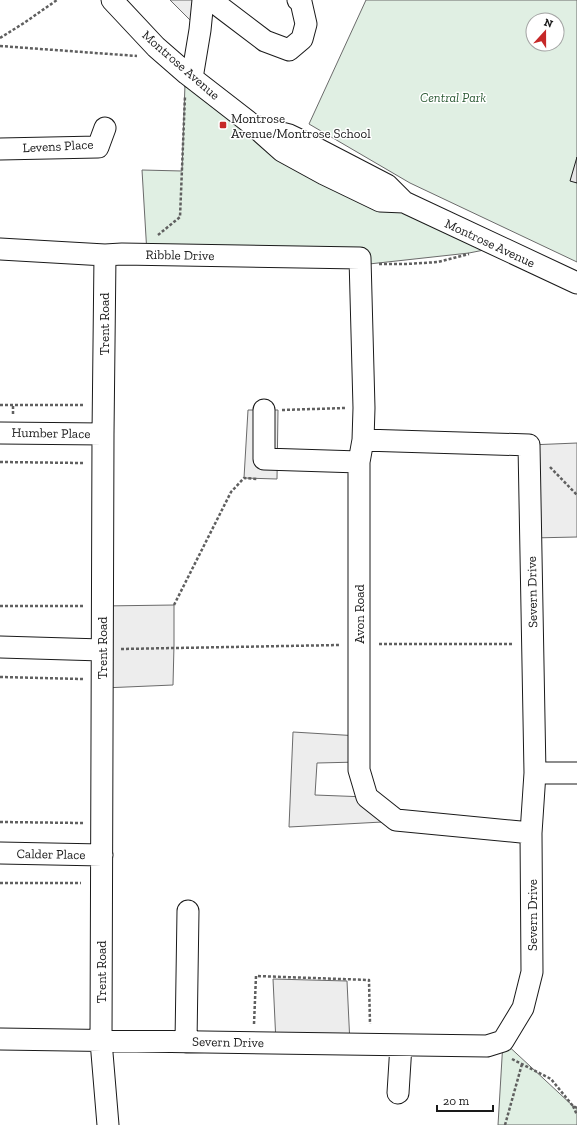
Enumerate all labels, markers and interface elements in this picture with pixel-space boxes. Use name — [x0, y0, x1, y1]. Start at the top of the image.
north arrow — [525, 12, 565, 52]
text: N — [542, 16, 555, 31]
street label: Montrose Avenue — [139, 27, 223, 103]
park label: Central Park — [420, 90, 486, 105]
place label: Montrose Avenue/Montrose School — [231, 111, 371, 141]
marker: Montrose Avenue/Montrose School — [218, 120, 228, 130]
street label: Levens Place — [22, 137, 94, 155]
street label: Montrose Avenue — [443, 216, 537, 270]
street label: Ribble Drive — [146, 247, 214, 263]
street label: Trent Road — [97, 293, 112, 355]
street label: Humber Place — [12, 425, 90, 441]
street label: Severn Drive — [524, 556, 540, 628]
street label: Avon Road — [352, 584, 367, 644]
street label: Trent Road — [95, 617, 110, 679]
street label: Calder Place — [16, 846, 86, 862]
street label: Severn Drive — [525, 879, 540, 951]
street label: Trent Road — [94, 941, 109, 1003]
street label: Severn Drive — [192, 1034, 264, 1050]
scale bar — [437, 1087, 493, 1113]
text: 20 m — [443, 1094, 470, 1108]

